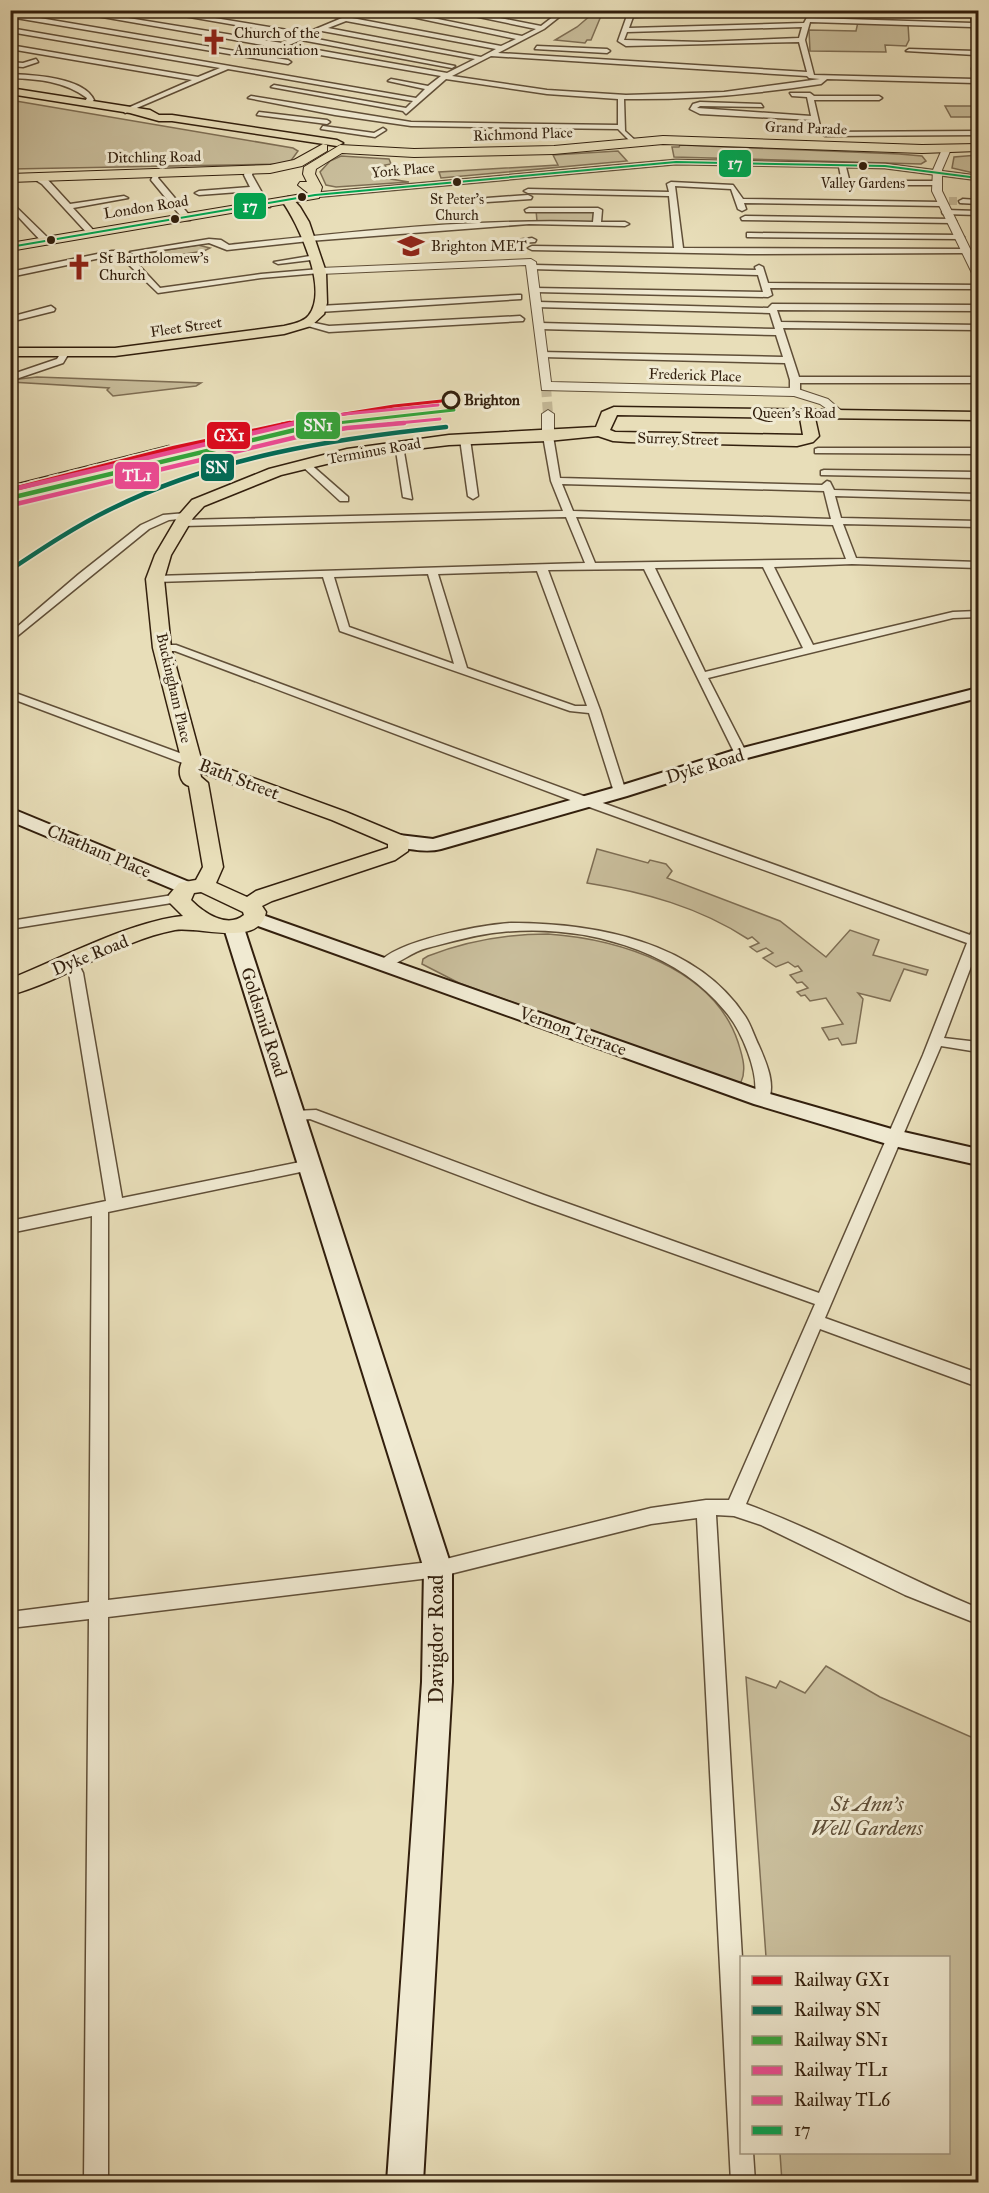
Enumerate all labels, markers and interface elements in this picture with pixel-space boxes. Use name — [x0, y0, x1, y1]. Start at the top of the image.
place label: Church of the Annunciation — [233, 24, 320, 59]
church icon: Church of the Annunciation — [199, 27, 229, 57]
street label: Grand Parade — [765, 118, 847, 138]
street label: Richmond Place — [473, 123, 573, 145]
street label: Ditchling Road — [107, 147, 202, 167]
line badge: 17 — [718, 149, 752, 178]
text: 17 — [728, 154, 743, 173]
street label: York Place — [371, 158, 435, 182]
marker: Valley Gardens — [857, 160, 869, 172]
place label: Valley Gardens — [820, 175, 905, 192]
marker: St Peter's Church — [451, 176, 463, 188]
street label: London Road — [102, 191, 190, 223]
unlabelled marker — [296, 191, 308, 203]
place label: St Peter's Church — [430, 191, 484, 224]
line badge: 17 — [233, 192, 267, 220]
text: 17 — [243, 197, 258, 216]
unlabelled marker — [169, 213, 181, 225]
school or university icon: Brighton MET — [396, 231, 426, 261]
unlabelled marker — [45, 234, 57, 246]
place label: Brighton MET — [431, 237, 527, 255]
place label: St Bartholomew's Church — [99, 249, 209, 284]
church icon: St Bartholomew's Church — [64, 252, 94, 282]
street label: Fleet Street — [149, 313, 224, 341]
street label: Frederick Place — [648, 364, 742, 386]
marker: Brighton — [442, 391, 460, 409]
place label: Brighton — [464, 391, 521, 410]
street label: Queen's Road — [752, 404, 836, 422]
line badge: SN1 — [295, 411, 341, 440]
text: SN1 — [303, 416, 333, 435]
line badge: GX1 — [206, 421, 251, 450]
text: GX1 — [214, 426, 245, 445]
street label: Surrey Street — [637, 429, 720, 449]
street label: Terminus Road — [326, 434, 422, 468]
line badge: SN — [200, 453, 235, 482]
text: SN — [206, 458, 229, 477]
line badge: TL1 — [114, 461, 160, 490]
text: TL1 — [121, 466, 152, 485]
street label: Buckingham Place — [153, 631, 195, 745]
street label: Dyke Road — [663, 744, 747, 788]
street label: Bath Street — [196, 754, 283, 805]
street label: Chatham Place — [44, 819, 154, 883]
street label: Dyke Road — [49, 930, 131, 980]
street label: Goldsmid Road — [236, 964, 292, 1080]
street label: Vernon Terrace — [515, 1001, 630, 1061]
street label: Davigdor Road — [423, 1574, 449, 1704]
park label: St Ann's Well Gardens — [811, 1791, 924, 1841]
legend — [740, 1956, 950, 2154]
text: Railway GX1 — [794, 1969, 890, 1991]
text: Railway SN — [794, 1999, 881, 2021]
text: Railway SN1 — [794, 2029, 888, 2051]
text: Railway TL1 — [794, 2059, 888, 2081]
text: Railway TL6 — [794, 2089, 891, 2111]
text: 17 — [794, 2119, 811, 2141]

